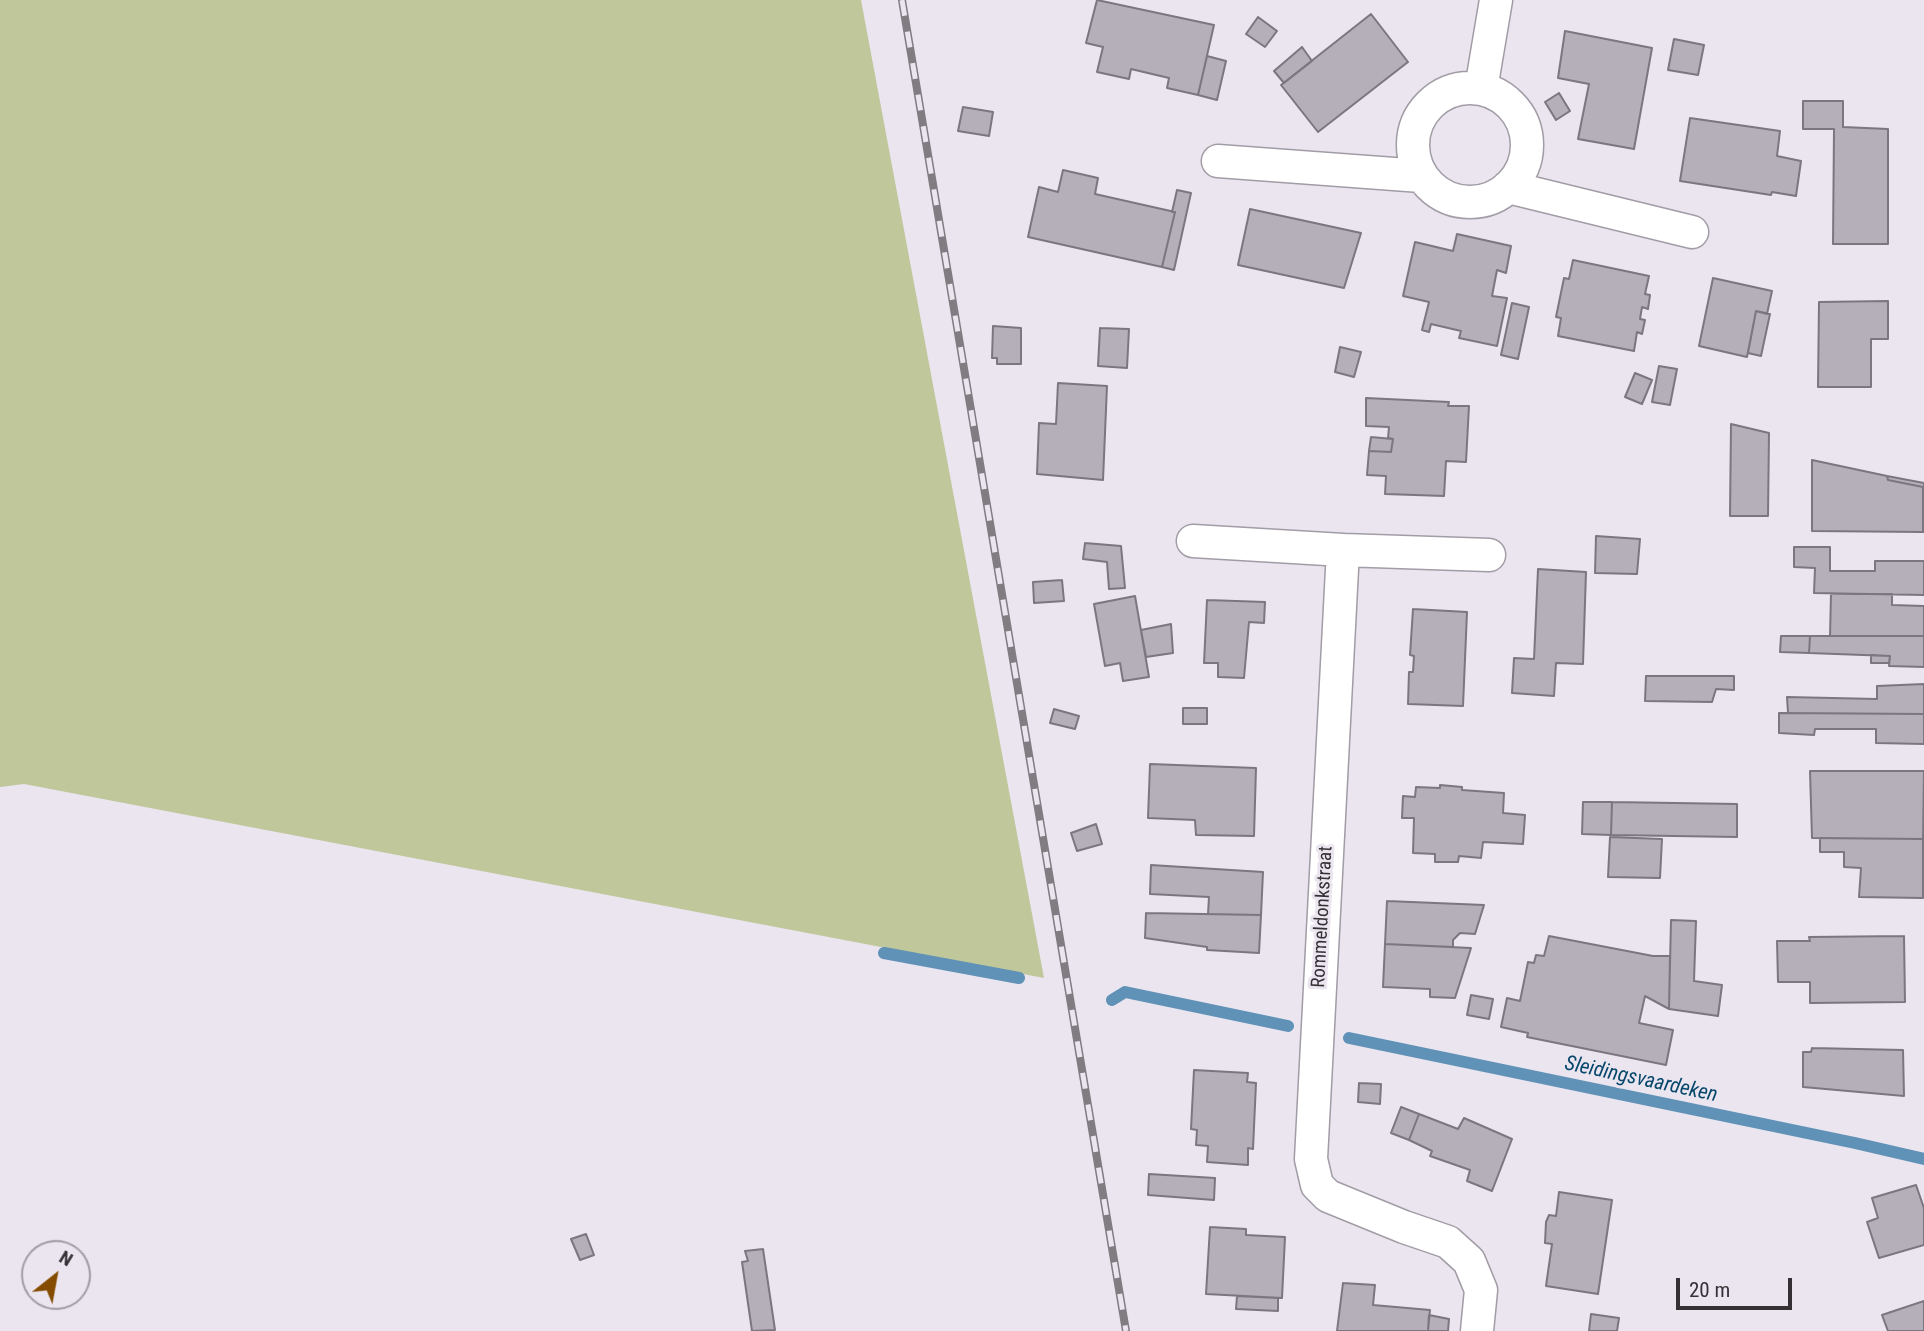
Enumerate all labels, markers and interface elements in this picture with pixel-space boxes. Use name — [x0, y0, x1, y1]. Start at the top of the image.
street label: Rommeldonkstraat — [1308, 846, 1338, 988]
water label: Sleidingsvaardeken — [1562, 1052, 1720, 1108]
north arrow — [21, 1240, 91, 1310]
text: N — [55, 1245, 77, 1271]
scale bar — [1679, 1264, 1794, 1308]
text: 20 m — [1689, 1278, 1730, 1302]

